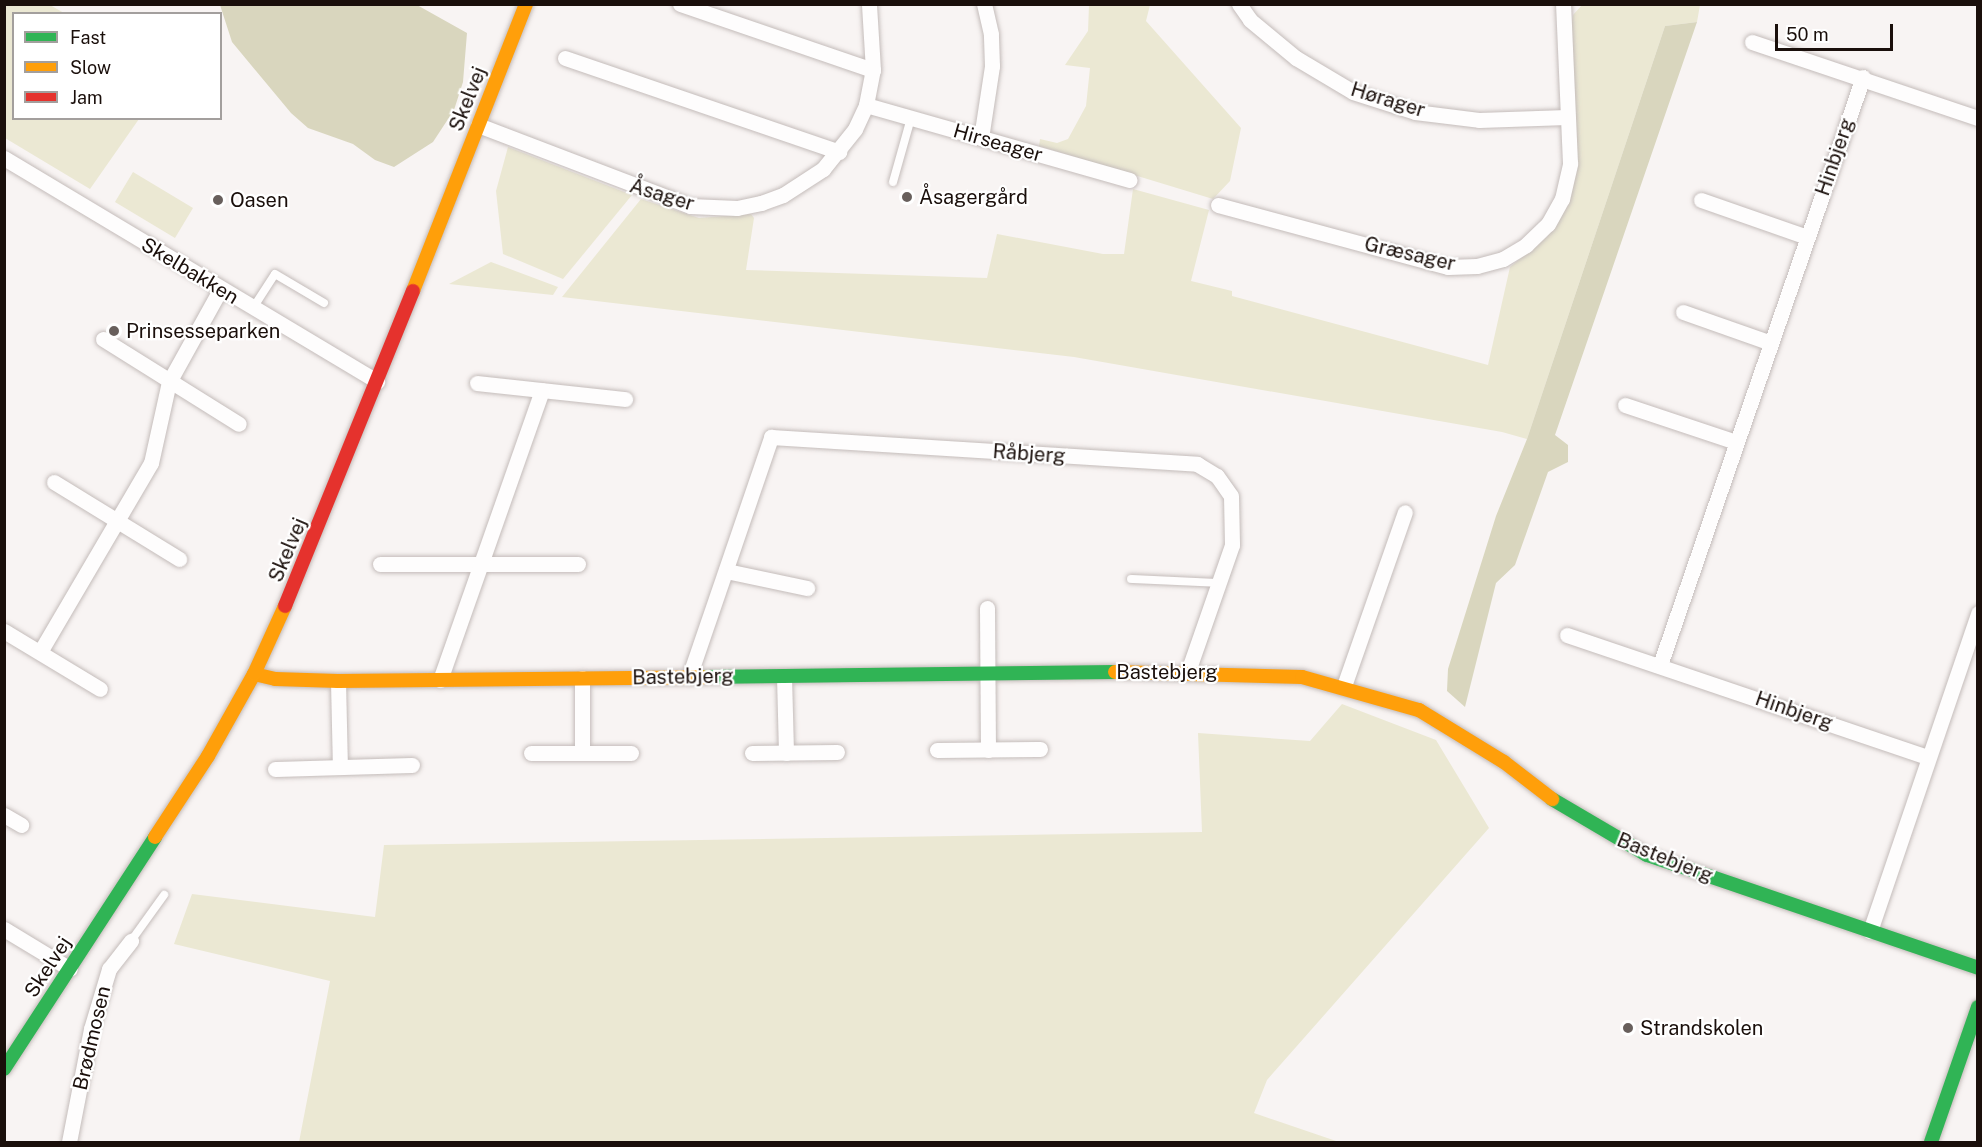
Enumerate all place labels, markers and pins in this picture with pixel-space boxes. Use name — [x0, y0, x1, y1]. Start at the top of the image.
place label: Åsagergård — [919, 185, 1028, 209]
place label: Oasen — [230, 188, 288, 212]
marker: Åsagergård — [900, 190, 914, 204]
marker: Oasen — [211, 193, 225, 207]
place label: Prinsesseparken — [126, 319, 280, 343]
marker: Prinsesseparken — [107, 324, 121, 338]
place label: Strandskolen — [1640, 1016, 1763, 1040]
marker: Strandskolen — [1621, 1021, 1635, 1035]

